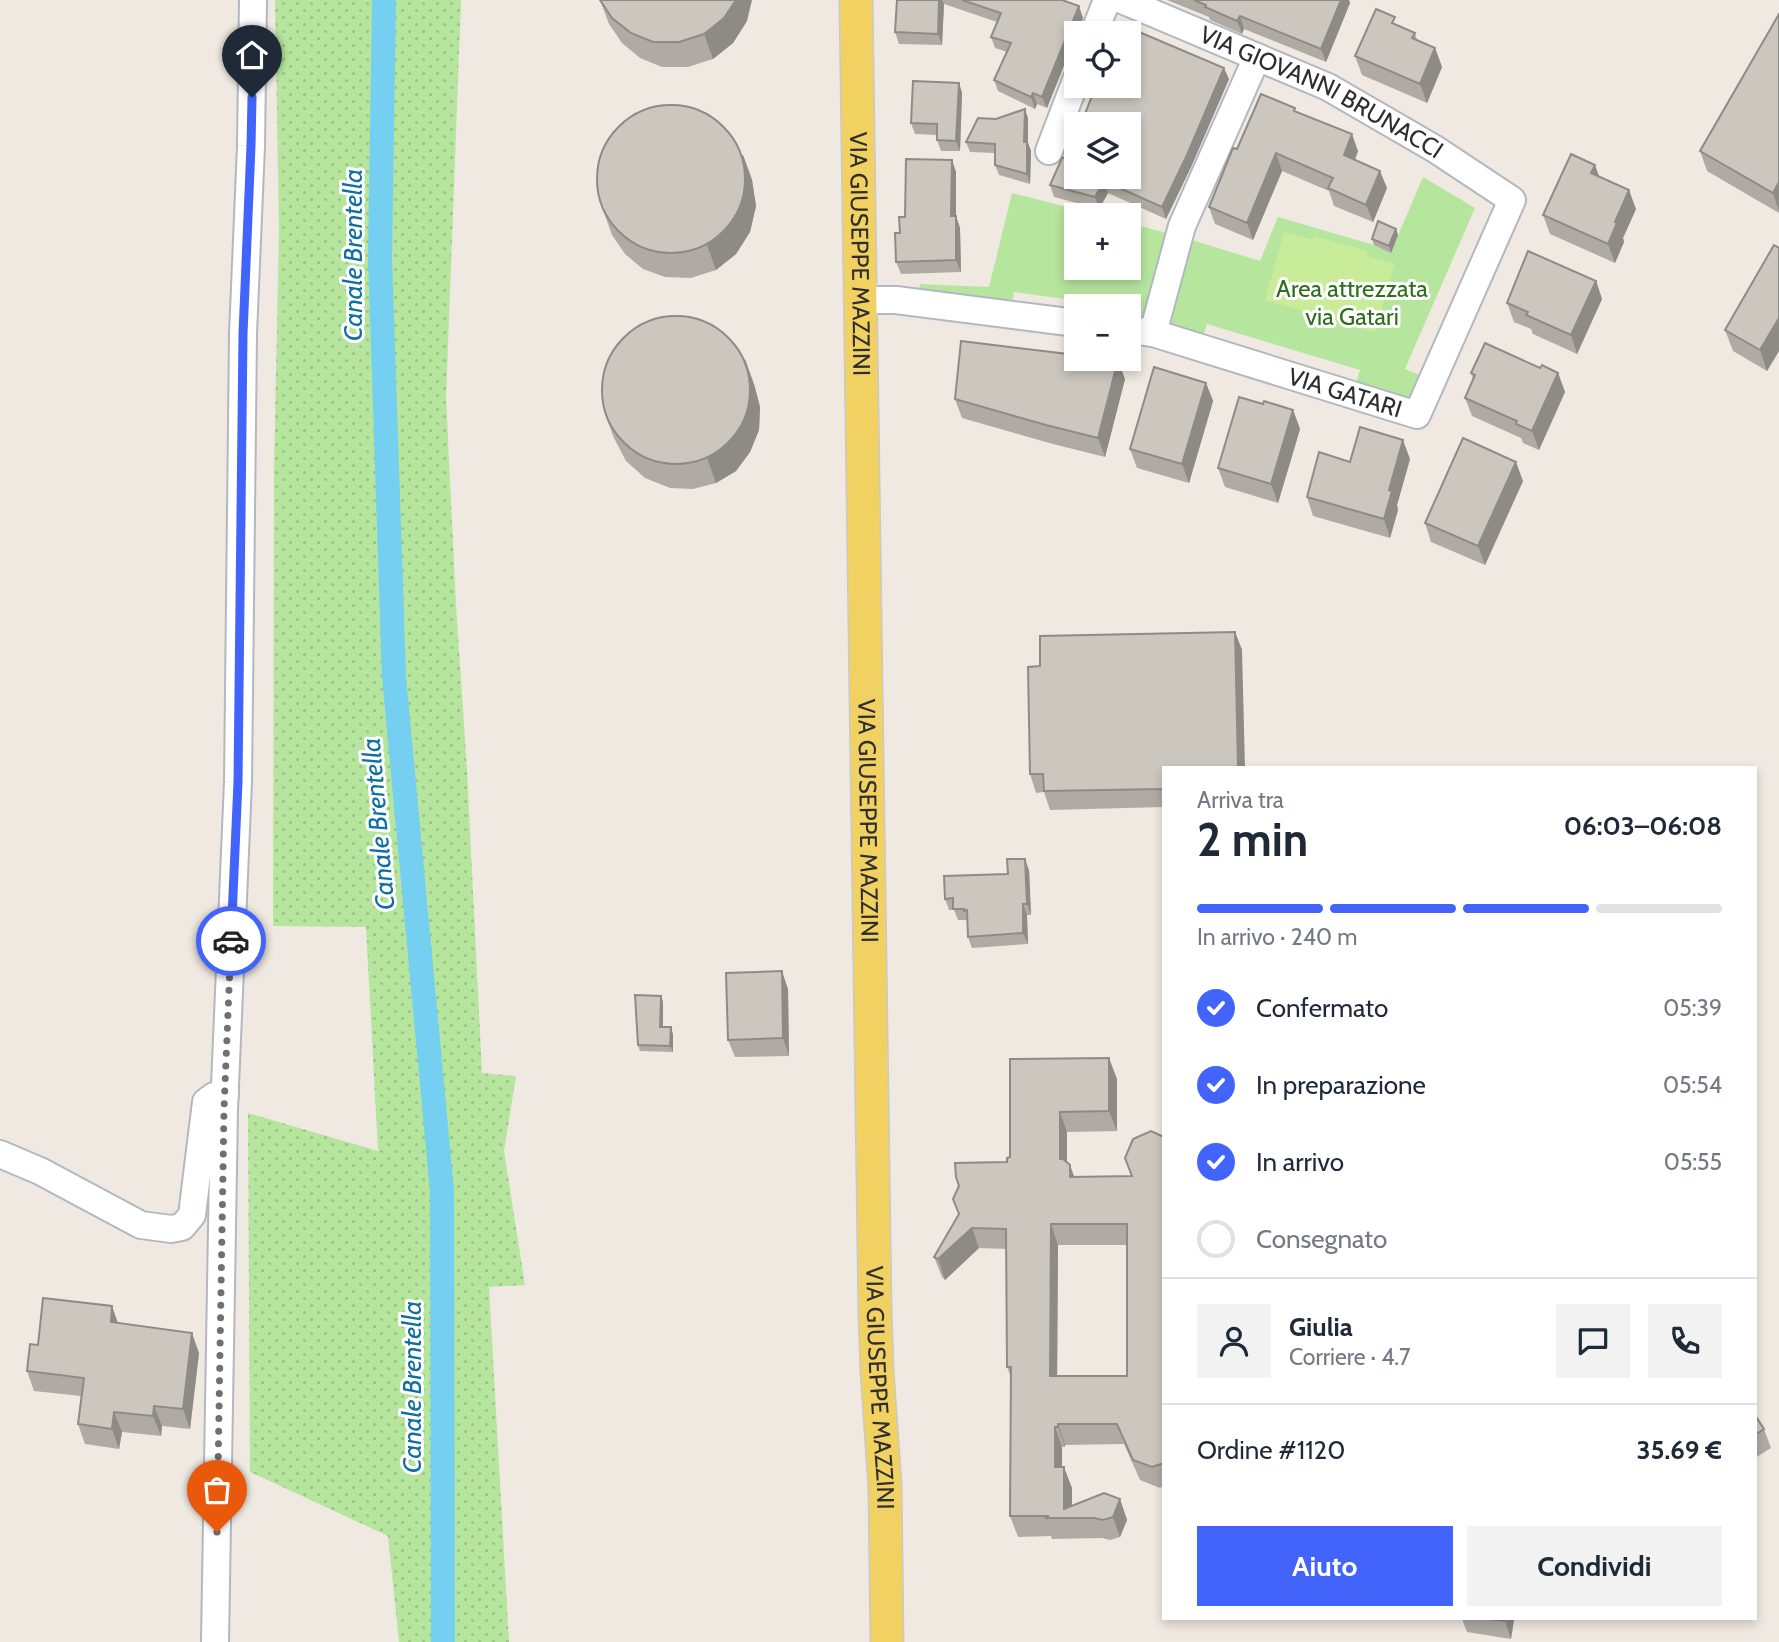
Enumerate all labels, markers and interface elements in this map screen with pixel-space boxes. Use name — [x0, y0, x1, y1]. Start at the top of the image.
street label: VIA GIOVANNI BRUNACCI — [1196, 20, 1449, 164]
map controls — [1064, 21, 1141, 371]
button: locate — [1064, 21, 1141, 98]
pin — [222, 25, 282, 97]
icon: home — [233, 36, 271, 74]
button: layers — [1064, 112, 1141, 189]
street label: VIA GIUSEPPE MAZZINI — [844, 132, 876, 376]
water label: Canale Brentella — [337, 169, 369, 341]
button: + — [1064, 203, 1141, 280]
park label: Area attrezzata via Gatari — [1276, 274, 1428, 331]
button: − — [1064, 294, 1141, 371]
street label: VIA GATARI — [1285, 361, 1406, 424]
street label: VIA GIUSEPPE MAZZINI — [852, 699, 885, 943]
water label: Canale Brentella — [355, 737, 401, 911]
text: Arriva tra — [1197, 786, 1284, 814]
text: 06:03–06:08 — [1564, 810, 1722, 842]
text: 2 min — [1197, 812, 1308, 868]
courier — [196, 906, 266, 976]
icon: car — [212, 922, 250, 960]
text: In arrivo · 240 m — [1197, 923, 1357, 951]
icon: check — [1197, 989, 1235, 1027]
text: Confermato — [1256, 992, 1388, 1024]
text: 05:39 — [1663, 994, 1722, 1022]
icon: check — [1197, 1066, 1235, 1104]
text: In preparazione — [1256, 1069, 1426, 1101]
text: 05:54 — [1663, 1071, 1722, 1099]
icon: check — [1197, 1143, 1235, 1181]
text: In arrivo — [1256, 1146, 1344, 1178]
text: 05:55 — [1664, 1148, 1722, 1176]
text: Consegnato — [1256, 1223, 1387, 1255]
street label: VIA GIUSEPPE MAZZINI — [860, 1266, 900, 1510]
water label: Canale Brentella — [396, 1301, 428, 1473]
button: person — [1197, 1304, 1271, 1378]
button: chat — [1556, 1304, 1630, 1378]
button: phone — [1648, 1304, 1722, 1378]
text: Giulia — [1289, 1311, 1353, 1343]
text: Corriere · 4.7 — [1289, 1343, 1411, 1371]
text: Ordine #1120 — [1197, 1434, 1345, 1466]
text: 35.69 € — [1637, 1434, 1722, 1466]
pin — [187, 1460, 247, 1532]
icon: bag — [198, 1471, 236, 1509]
button: Aiuto — [1197, 1526, 1453, 1606]
button: Condividi — [1467, 1526, 1722, 1606]

